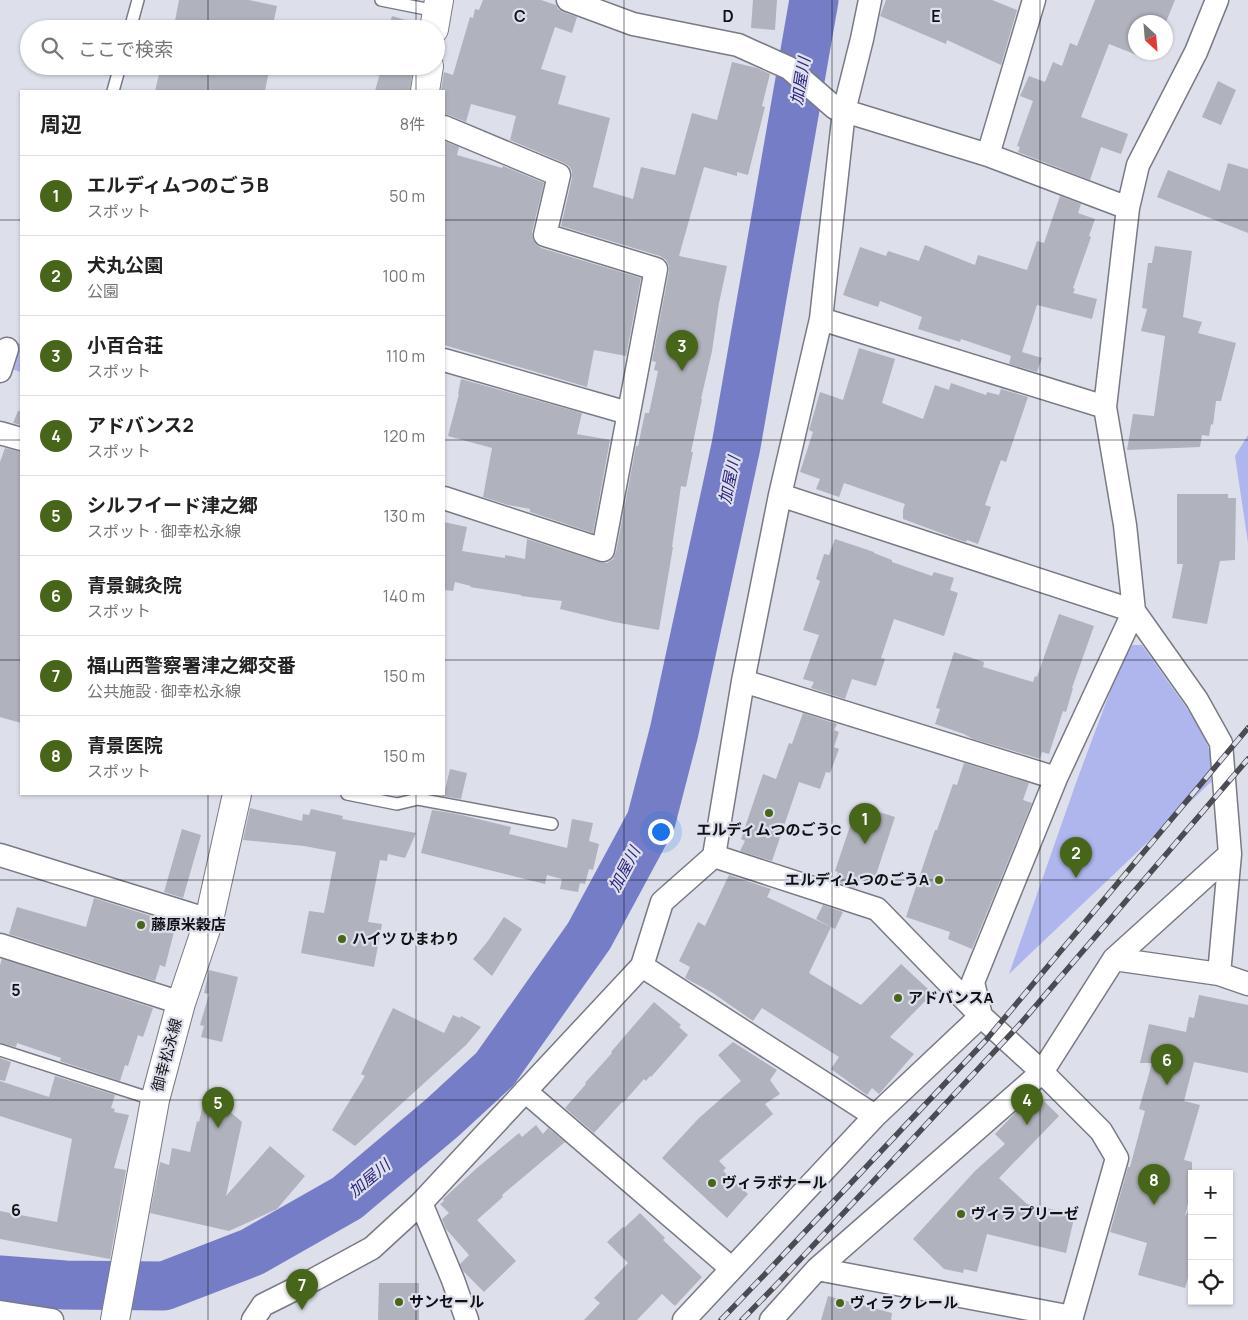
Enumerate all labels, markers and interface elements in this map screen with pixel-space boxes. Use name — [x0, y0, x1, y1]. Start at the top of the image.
text: C — [514, 5, 526, 27]
text: D — [722, 5, 734, 27]
text: E — [931, 5, 941, 27]
north arrow — [1128, 15, 1173, 60]
search box — [20, 20, 445, 75]
icon: search — [38, 34, 66, 62]
text: ここで検索 — [78, 36, 173, 62]
water label: 加屋川 — [785, 53, 815, 107]
text: 周辺 — [40, 110, 82, 138]
text: 8件 — [400, 113, 425, 135]
text: エルディムつのごうB — [87, 172, 269, 198]
text: 1 — [52, 185, 60, 207]
text: 50 m — [389, 185, 425, 207]
text: スポット — [87, 200, 151, 222]
text: 犬丸公園 — [87, 252, 163, 278]
text: 2 — [51, 265, 61, 287]
text: 100 m — [382, 265, 425, 287]
text: 公園 — [87, 280, 119, 302]
pin: 3 — [666, 330, 698, 371]
text: 小百合荘 — [87, 332, 163, 358]
text: 3 — [51, 345, 61, 367]
text: 110 m — [386, 345, 425, 367]
text: スポット — [87, 360, 151, 382]
text: アドバンス2 — [87, 412, 194, 438]
text: 4 — [51, 425, 61, 447]
text: 120 m — [383, 425, 425, 447]
text: スポット — [87, 440, 151, 462]
water label: 加屋川 — [713, 452, 745, 506]
text: シルフイード津之郷 — [87, 492, 258, 518]
text: 5 — [51, 505, 61, 527]
text: 130 m — [383, 505, 425, 527]
text: スポット · 御幸松永線 — [87, 520, 241, 542]
text: 青景鍼灸院 — [87, 572, 182, 598]
text: 6 — [51, 585, 61, 607]
text: 140 m — [383, 585, 425, 607]
text: スポット — [87, 600, 151, 622]
text: 福山西警察署津之郷交番 — [87, 652, 296, 678]
text: 7 — [52, 665, 60, 687]
text: 150 m — [383, 665, 425, 687]
text: 公共施設 · 御幸松永線 — [87, 680, 241, 702]
text: 青景医院 — [87, 732, 163, 758]
text: 8 — [51, 745, 61, 767]
text: 150 m — [383, 745, 425, 767]
text: スポット — [87, 760, 151, 782]
pin: 1 — [849, 803, 881, 844]
marker: エルディムつのごうC — [763, 807, 775, 819]
your location — [648, 819, 674, 845]
place label: エルディムつのごうC — [696, 819, 842, 840]
pin: 2 — [1060, 837, 1092, 878]
water label: 加屋川 — [603, 841, 646, 895]
place label: エルディムつのごうA — [785, 869, 929, 890]
marker: エルディムつのごうA — [933, 874, 945, 886]
place label: 藤原米穀店 — [151, 914, 226, 935]
marker: 藤原米穀店 — [135, 919, 147, 931]
place label: ハイツ ひまわり — [352, 928, 460, 949]
marker: ハイツ ひまわり — [336, 933, 348, 945]
text: 5 — [11, 979, 21, 1001]
place label: アドバンスA — [908, 987, 994, 1008]
marker: アドバンスA — [892, 992, 904, 1004]
street label: 御幸松永線 — [147, 1016, 186, 1094]
pin: 6 — [1151, 1044, 1183, 1085]
pin: 4 — [1011, 1084, 1043, 1125]
pin: 5 — [202, 1087, 234, 1128]
water label: 加屋川 — [344, 1153, 396, 1202]
pin: 8 — [1138, 1164, 1170, 1205]
map controls — [1188, 1170, 1233, 1305]
button: + — [1188, 1170, 1233, 1215]
place label: ヴィラボナール — [722, 1172, 827, 1193]
marker: ヴィラボナール — [706, 1177, 718, 1189]
text: 6 — [11, 1199, 21, 1221]
place label: ヴィラ プリーゼ — [971, 1203, 1079, 1224]
marker: ヴィラ プリーゼ — [955, 1208, 967, 1220]
button: − — [1188, 1215, 1233, 1260]
button: locate — [1188, 1260, 1233, 1305]
pin: 7 — [286, 1269, 318, 1310]
place label: サンセール — [409, 1291, 484, 1312]
place label: ヴィラ クレール — [850, 1292, 958, 1313]
marker: サンセール — [393, 1296, 405, 1308]
marker: ヴィラ クレール — [834, 1297, 846, 1309]

